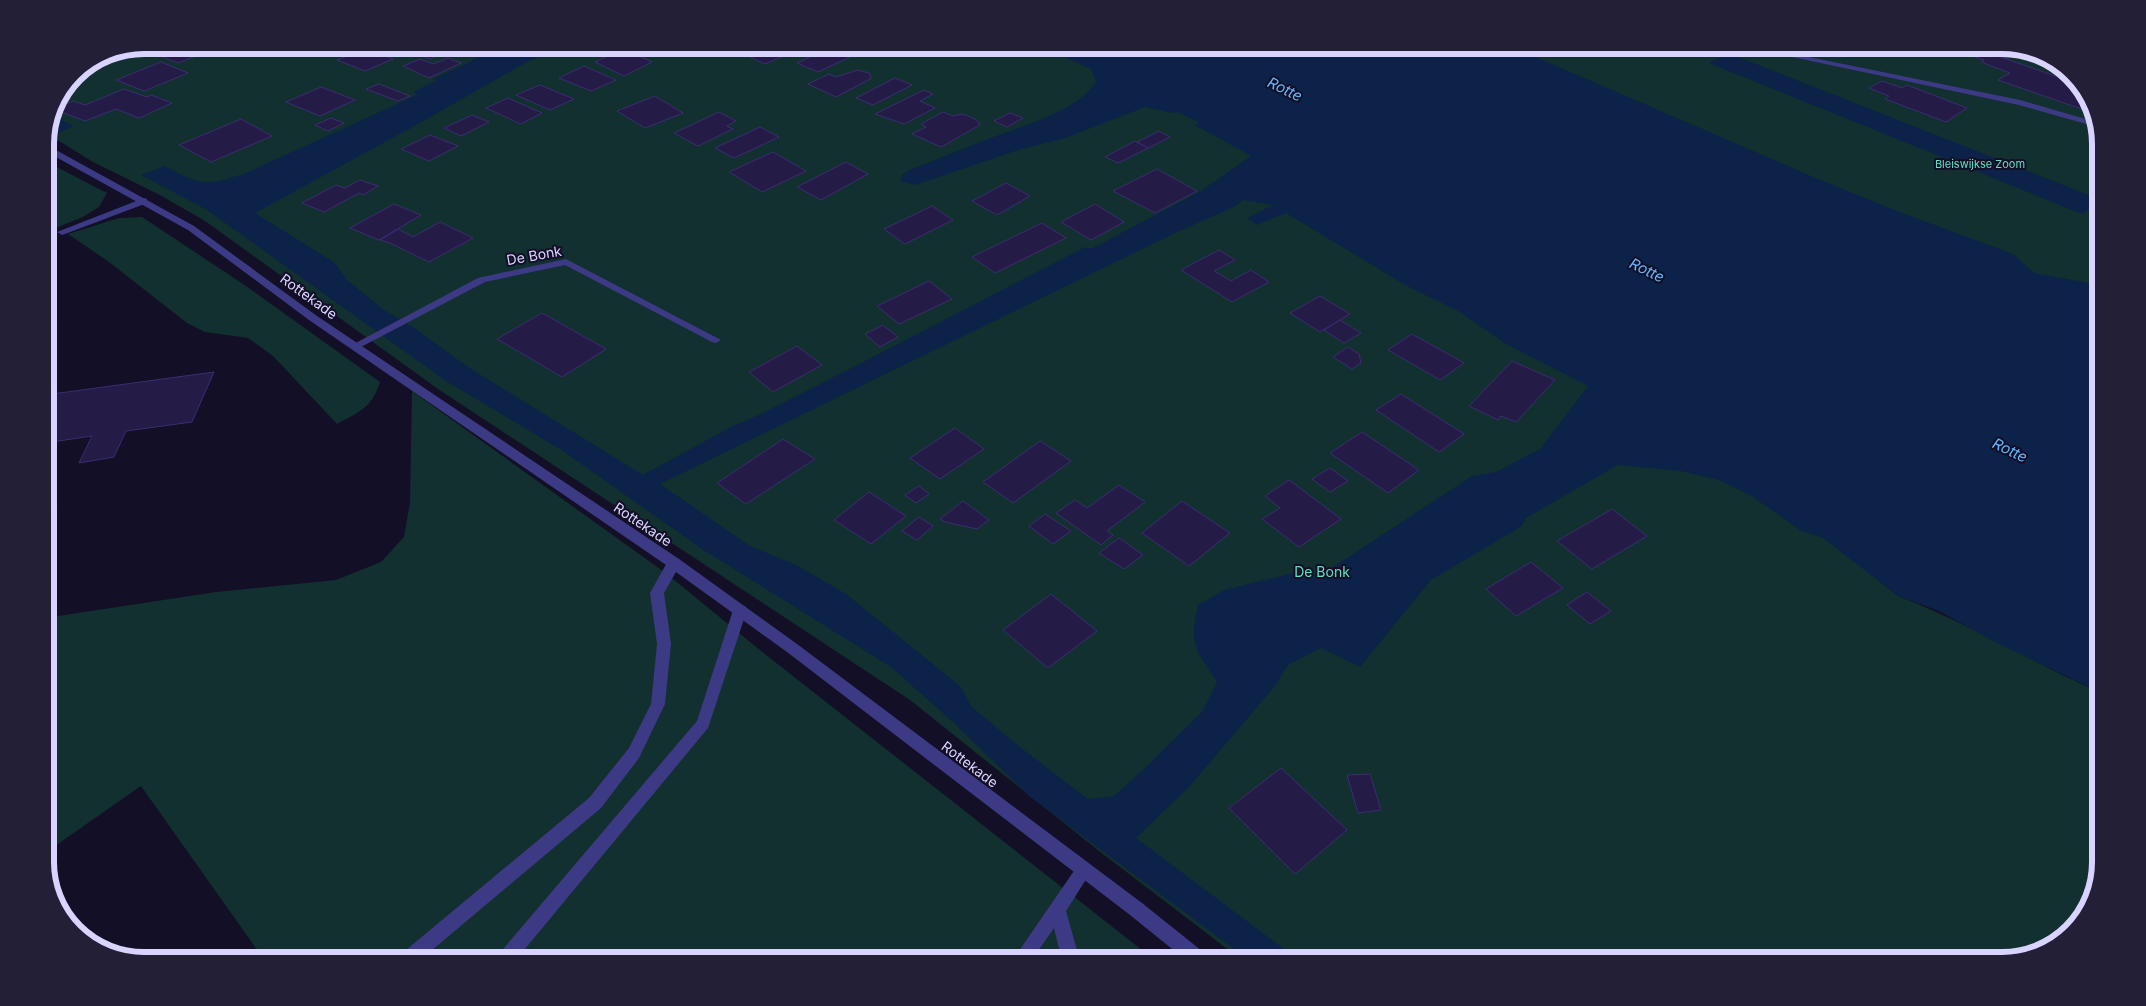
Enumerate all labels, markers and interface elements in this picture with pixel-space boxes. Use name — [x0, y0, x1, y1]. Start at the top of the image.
water label: Rotte — [1264, 72, 1306, 106]
park label: Bleiswijkse Zoom — [1935, 157, 2025, 171]
street label: De Bonk — [505, 242, 563, 268]
water label: Rotte — [1626, 253, 1668, 287]
street label: Rottekade — [277, 270, 341, 322]
water label: Rotte — [1989, 433, 2031, 467]
street label: Rottekade — [611, 498, 675, 550]
park label: De Bonk — [1294, 563, 1350, 580]
street label: Rottekade — [938, 737, 1002, 791]

